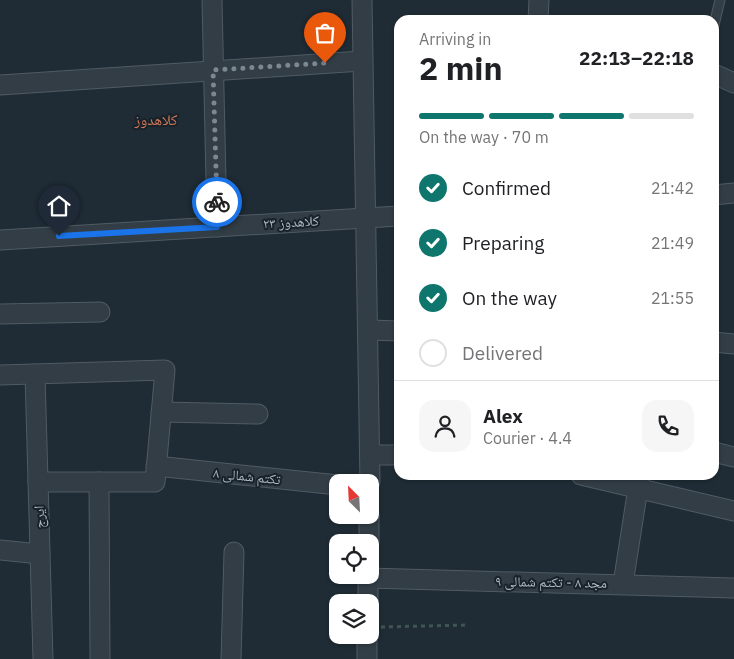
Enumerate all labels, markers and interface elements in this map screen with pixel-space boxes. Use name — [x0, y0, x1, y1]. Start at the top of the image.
pin — [304, 12, 346, 63]
icon: bag — [311, 19, 339, 47]
text: Arriving in — [419, 29, 491, 49]
text: 22:13–22:18 — [579, 46, 694, 70]
text: 2 min — [419, 47, 503, 89]
district label: کلاهدوز — [134, 110, 177, 129]
text: On the way · 70 m — [419, 127, 549, 147]
icon: check — [419, 174, 447, 202]
text: Confirmed — [462, 176, 551, 200]
courier — [192, 177, 242, 227]
text: 21:42 — [651, 178, 694, 198]
pin — [38, 185, 80, 236]
icon: bike — [203, 188, 231, 216]
icon: home — [45, 192, 73, 220]
street label: کلاهدوز ۲۳ — [263, 212, 320, 232]
icon: check — [419, 229, 447, 257]
text: Preparing — [462, 231, 544, 255]
text: 21:49 — [651, 233, 694, 253]
icon: check — [419, 284, 447, 312]
text: On the way — [462, 286, 557, 310]
text: 21:55 — [651, 288, 694, 308]
text: Delivered — [462, 341, 543, 365]
button: person — [419, 400, 471, 452]
button: phone — [642, 400, 694, 452]
text: Alex — [483, 404, 523, 428]
text: Courier · 4.4 — [483, 428, 572, 448]
street label: تکتم شمالی ۸ — [212, 464, 282, 490]
north arrow — [329, 474, 379, 524]
map controls — [329, 474, 379, 644]
street label: ایرج — [30, 505, 49, 529]
button: locate — [329, 534, 379, 584]
street label: مجد ۸ - تکتم شمالی ۹ — [495, 572, 607, 593]
button: layers — [329, 594, 379, 644]

